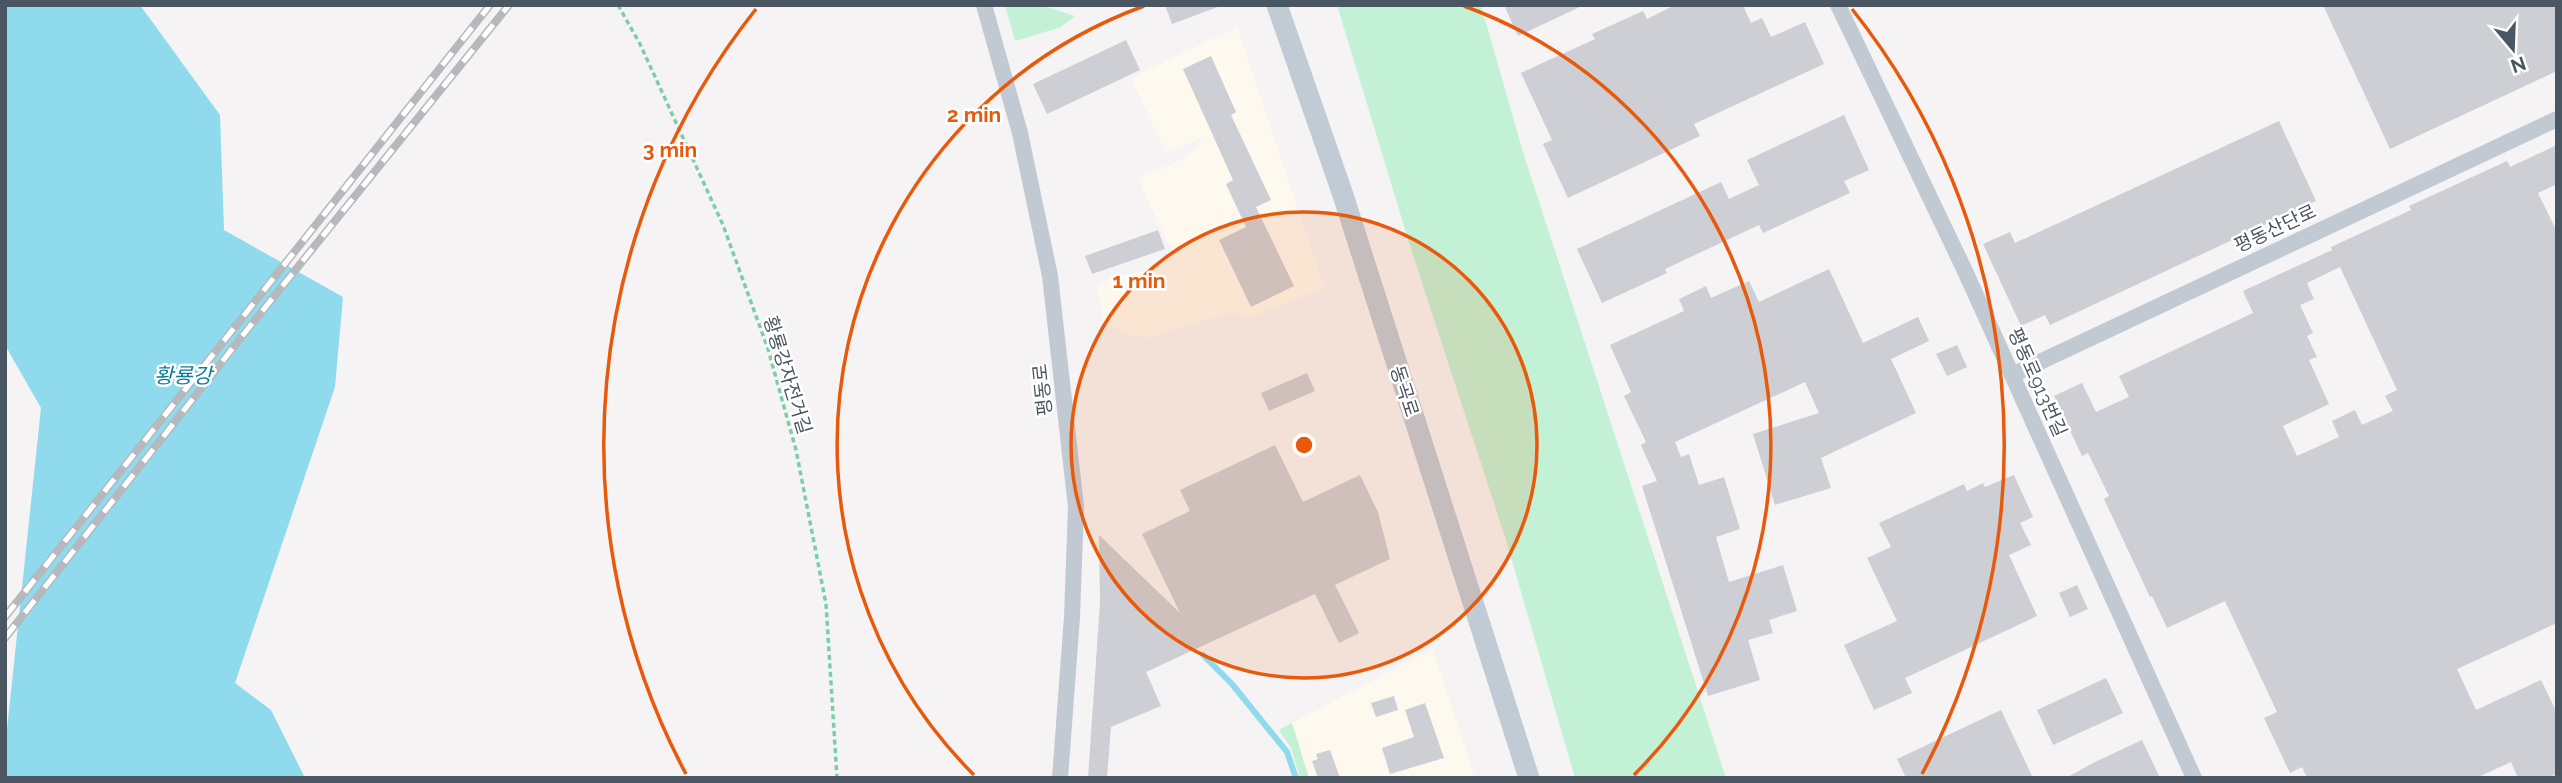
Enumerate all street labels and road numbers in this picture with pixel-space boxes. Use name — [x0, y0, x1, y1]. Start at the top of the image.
street label: 평동산단로 — [2231, 200, 2319, 256]
street label: 황룡강자전거길 — [760, 313, 816, 437]
street label: 평동로913번길 — [2004, 324, 2072, 440]
street label: 평동로 — [1028, 363, 1056, 417]
street label: 동곡로 — [1386, 363, 1424, 419]

